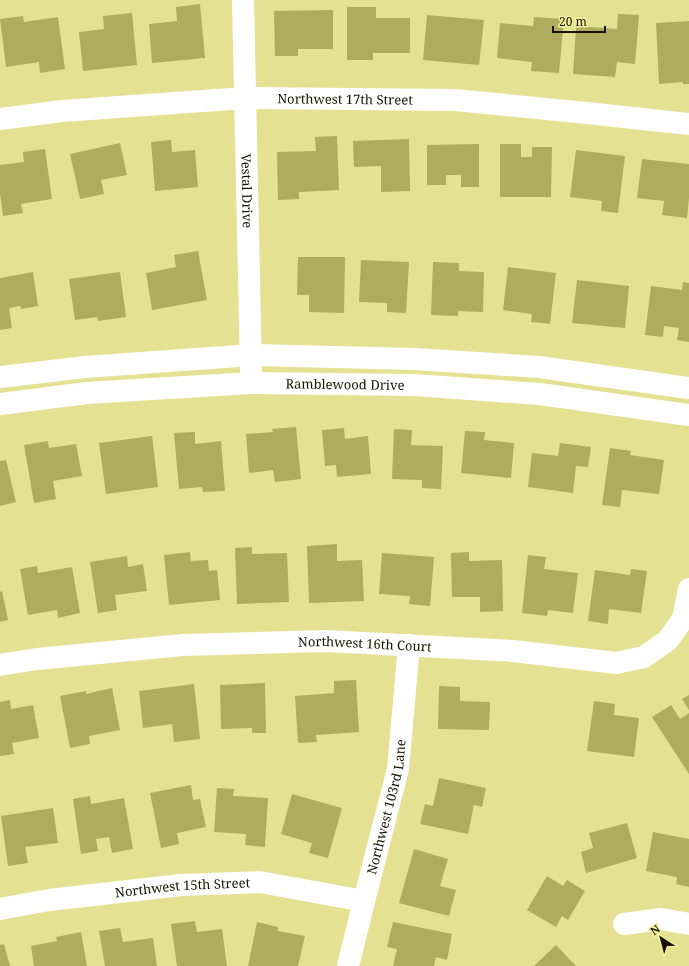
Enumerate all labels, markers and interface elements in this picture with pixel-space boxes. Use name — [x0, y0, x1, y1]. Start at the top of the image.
scale bar — [553, 8, 605, 34]
text: 20 m — [559, 13, 587, 30]
street label: Northwest 17th Street — [277, 89, 413, 109]
street label: Vestal Drive — [237, 154, 257, 228]
street label: Ramblewood Drive — [285, 374, 405, 394]
street label: Northwest 16th Court — [298, 632, 432, 656]
street label: Northwest 103rd Lane — [362, 738, 410, 876]
street label: Northwest 15th Street — [114, 873, 251, 901]
north arrow — [641, 918, 681, 958]
text: N — [647, 921, 663, 938]

